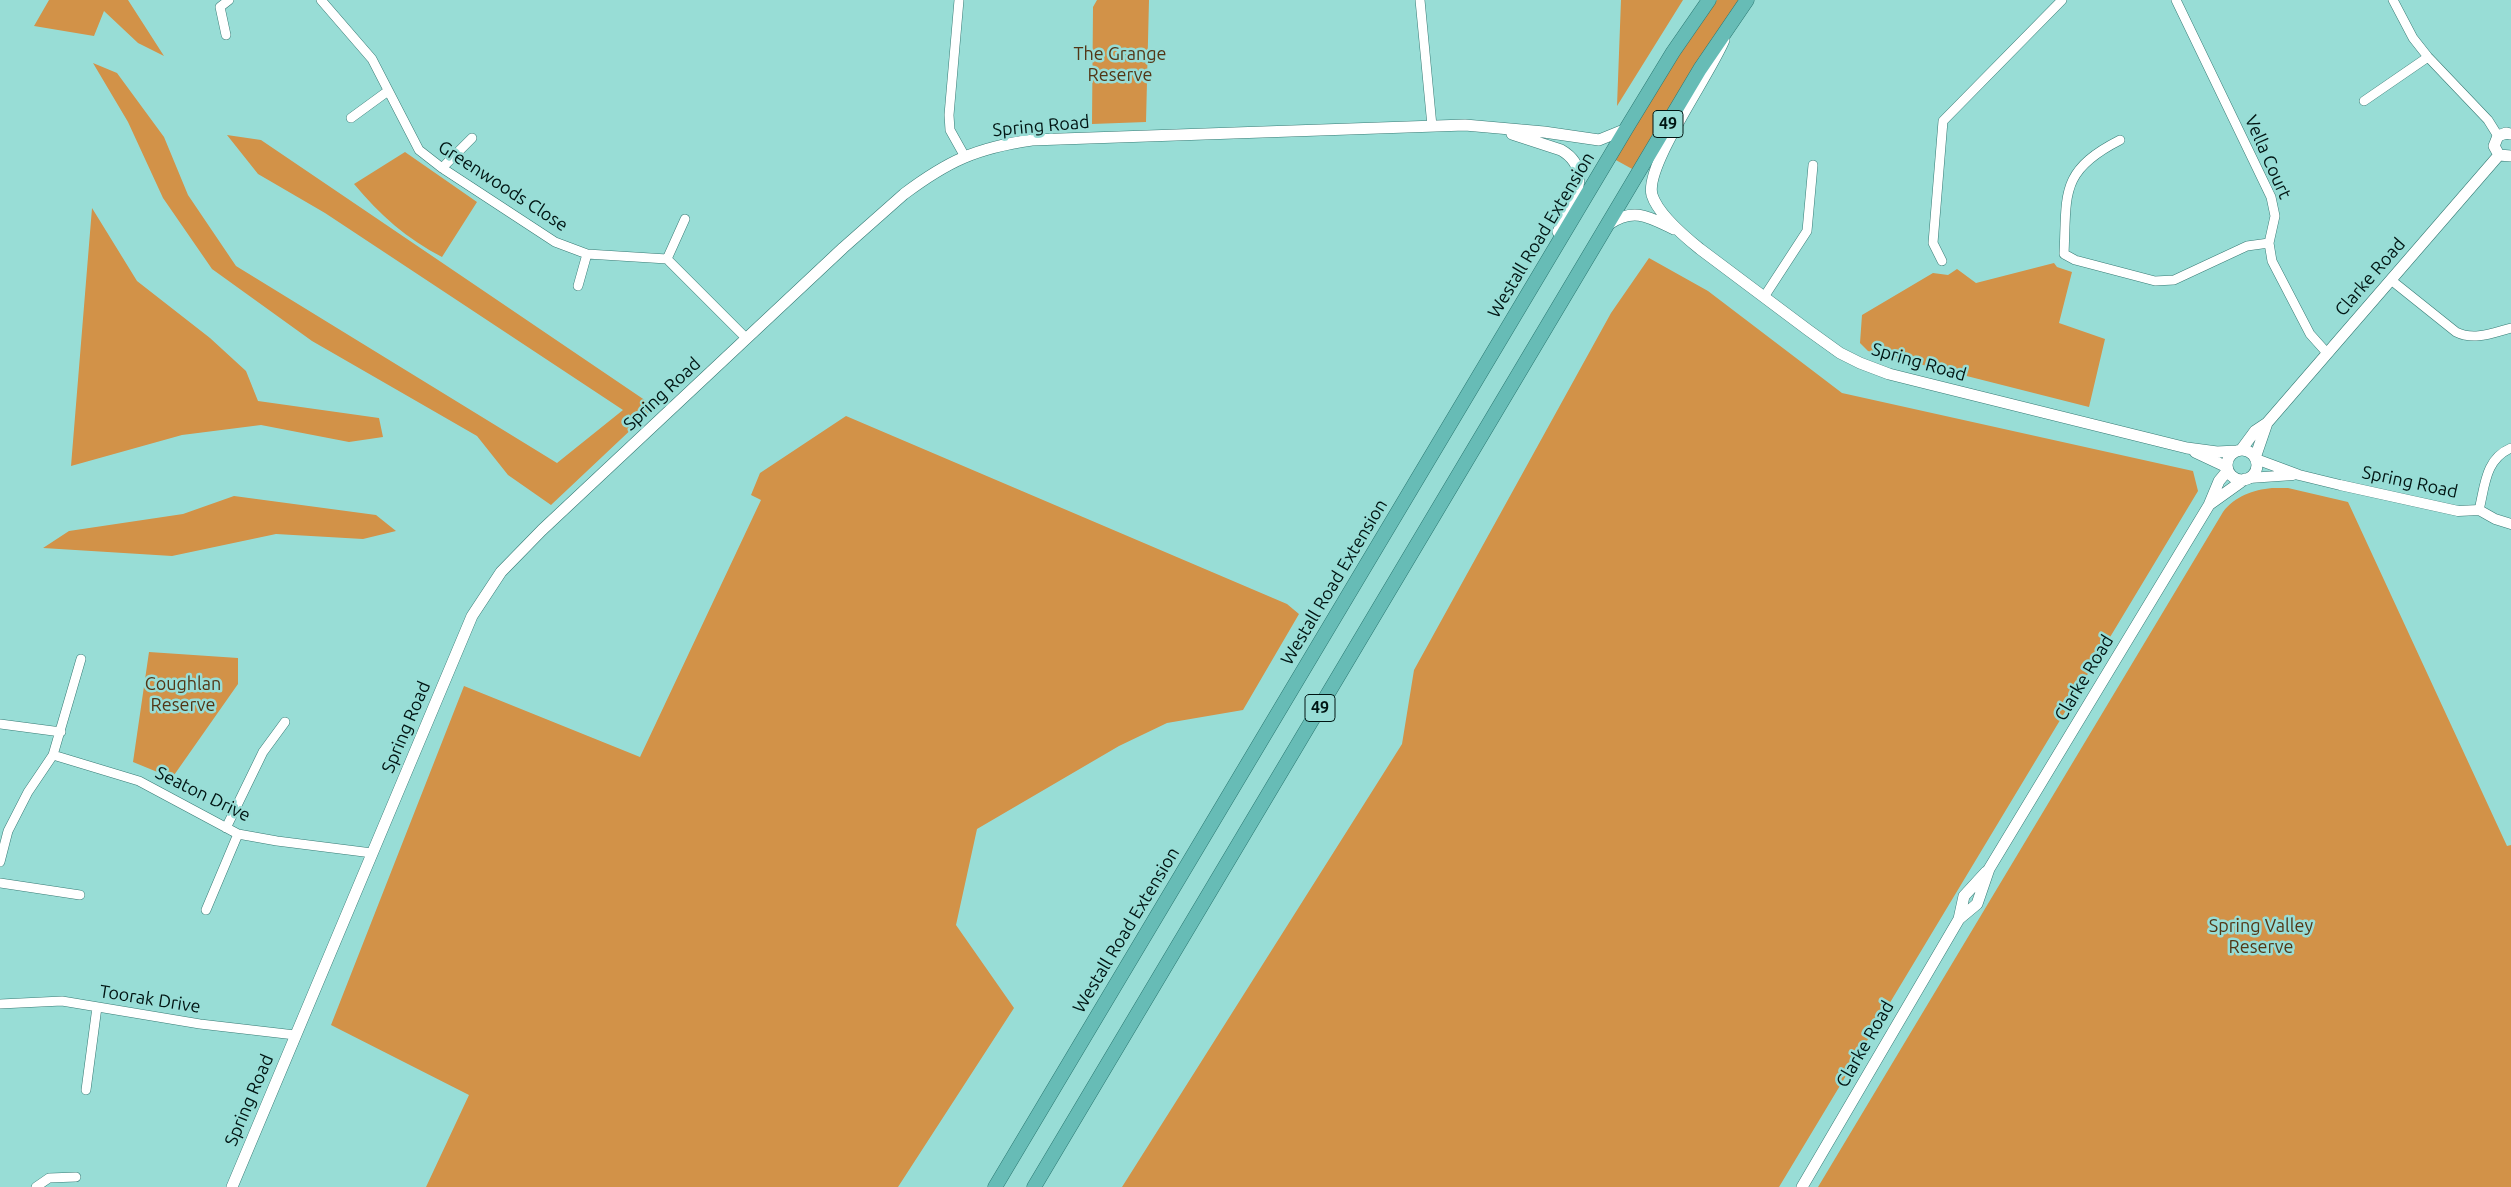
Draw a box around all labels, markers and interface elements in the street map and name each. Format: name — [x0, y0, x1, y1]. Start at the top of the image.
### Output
park label: The Grange Reserve — [1074, 43, 1166, 86]
road number: 49 — [1653, 110, 1683, 138]
street label: Spring Road — [992, 111, 1090, 141]
street label: Vella Court — [2240, 112, 2296, 202]
street label: Greenwoods Close — [434, 136, 572, 236]
street label: Westall Road Extension — [1483, 148, 1599, 322]
street label: Clarke Road — [2330, 234, 2410, 320]
street label: Spring Road — [1869, 338, 1969, 386]
street label: Spring Road — [619, 353, 705, 435]
street label: Spring Road — [2360, 461, 2460, 503]
street label: Westall Road Extension — [1276, 495, 1392, 669]
street label: Clarke Road — [2050, 631, 2118, 725]
park label: Coughlan Reserve — [145, 673, 221, 716]
street label: Spring Road — [377, 678, 435, 776]
road number: 49 — [1305, 694, 1335, 721]
street label: Seaton Drive — [152, 762, 254, 826]
street label: Westall Road Extension — [1068, 843, 1184, 1017]
park label: Spring Valley Reserve — [2209, 915, 2313, 958]
street label: Toorak Drive — [98, 980, 202, 1018]
street label: Clarke Road — [1832, 997, 1898, 1091]
street label: Spring Road — [220, 1051, 278, 1149]

